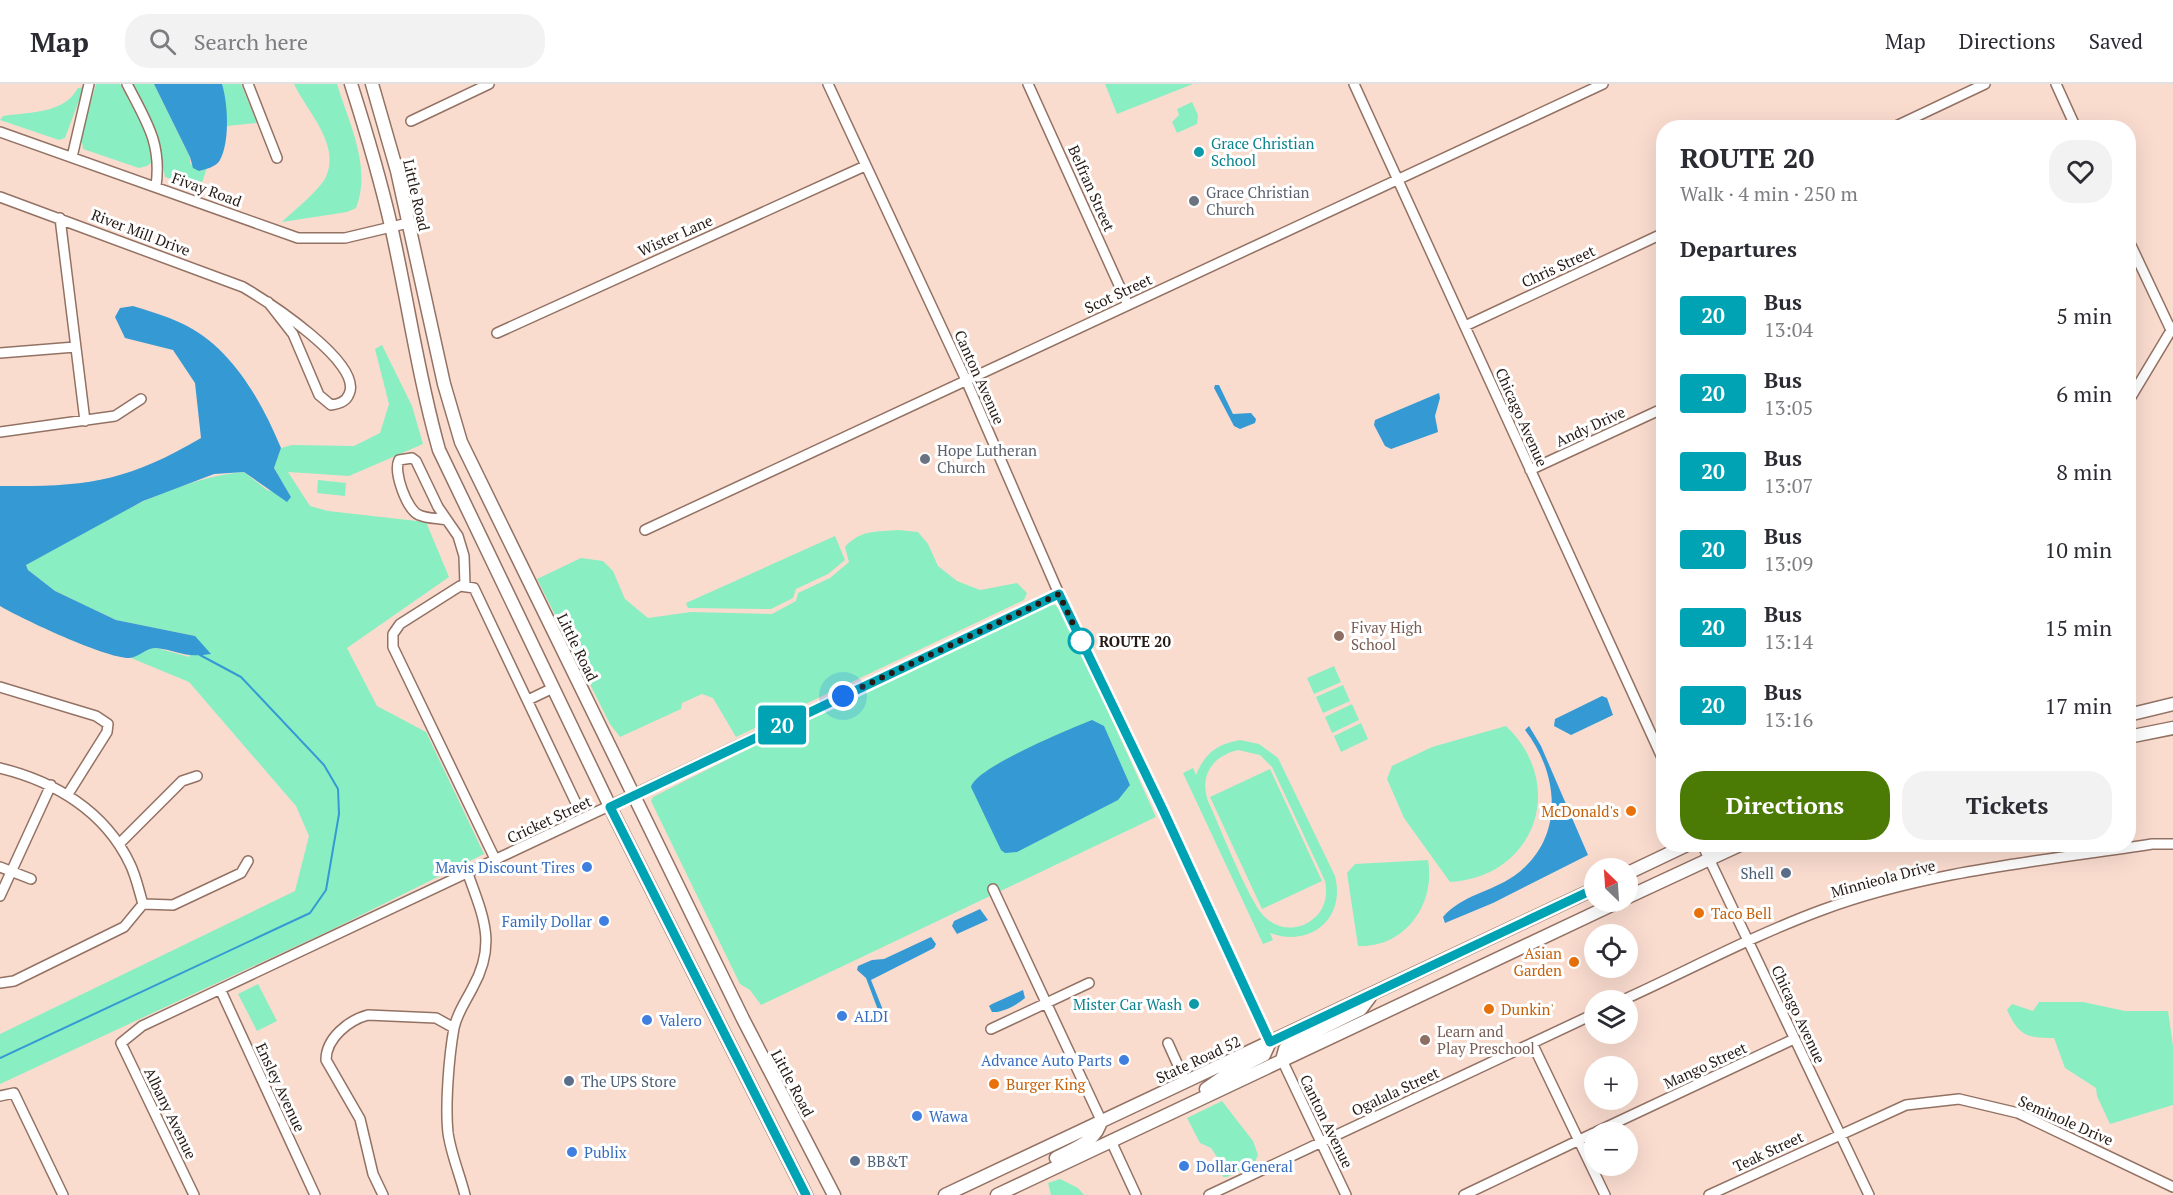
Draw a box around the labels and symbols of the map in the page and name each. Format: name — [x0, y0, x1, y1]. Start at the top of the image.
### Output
place label: Grace Christian School — [1211, 133, 1314, 170]
street label: Belfran Street — [1064, 142, 1120, 235]
marker: Grace Christian School — [1192, 145, 1206, 159]
street label: Little Road — [399, 157, 435, 233]
street label: Fivay Road — [169, 167, 245, 211]
place label: Grace Christian Church — [1206, 182, 1309, 219]
marker: Grace Christian Church — [1187, 194, 1201, 208]
street label: River Mill Drive — [89, 204, 193, 260]
street label: Wister Lane — [634, 210, 716, 260]
street label: Chris Street — [1518, 240, 1598, 292]
street label: Scot Street — [1081, 269, 1155, 317]
street label: Canton Avenue — [950, 327, 1010, 427]
street label: Chicago Avenue — [1491, 364, 1553, 470]
street label: Andy Drive — [1552, 401, 1628, 451]
place label: Hope Lutheran Church — [937, 440, 1037, 477]
marker: Hope Lutheran Church — [918, 452, 932, 466]
street label: Little Road — [553, 610, 603, 684]
place label: Fivay High School — [1351, 617, 1422, 654]
marker: ROUTE 20 — [1068, 628, 1094, 654]
marker: Fivay High School — [1332, 629, 1346, 643]
place label: ROUTE 20 — [1099, 631, 1171, 651]
your location — [828, 681, 858, 711]
line badge: 20 — [755, 706, 809, 744]
street label: Cricket Street — [503, 790, 595, 847]
place label: McDonald's — [1541, 801, 1619, 821]
marker: McDonald's — [1624, 804, 1638, 818]
street label: Minnieola Drive — [1829, 854, 1937, 902]
place label: Mavis Discount Tires — [435, 857, 575, 877]
north arrow — [1584, 858, 1638, 912]
marker: Mavis Discount Tires — [580, 860, 594, 874]
place label: Shell — [1741, 863, 1774, 883]
marker: Shell — [1779, 866, 1793, 880]
place label: Taco Bell — [1711, 903, 1772, 923]
marker: Taco Bell — [1692, 906, 1706, 920]
place label: Family Dollar — [502, 911, 592, 931]
marker: Family Dollar — [597, 914, 611, 928]
place label: Asian Garden — [1514, 943, 1562, 980]
marker: Asian Garden — [1567, 955, 1581, 969]
street label: Chicago Avenue — [1767, 962, 1831, 1066]
place label: Mister Car Wash — [1073, 994, 1182, 1014]
marker: Mister Car Wash — [1187, 997, 1201, 1011]
place label: Dunkin' — [1501, 999, 1554, 1019]
marker: Dunkin' — [1482, 1002, 1496, 1016]
place label: ALDI — [854, 1006, 888, 1026]
marker: ALDI — [835, 1009, 849, 1023]
place label: Valero — [659, 1010, 702, 1030]
marker: Valero — [640, 1013, 654, 1027]
place label: Learn and Play Preschool — [1437, 1021, 1535, 1058]
street label: State Road 52 — [1153, 1031, 1243, 1087]
marker: Learn and Play Preschool — [1418, 1033, 1432, 1047]
street label: Mango Street — [1660, 1037, 1750, 1093]
street label: Ensley Avenue — [252, 1039, 310, 1135]
street label: Little Road — [767, 1046, 819, 1120]
place label: Advance Auto Parts — [981, 1050, 1112, 1070]
marker: Advance Auto Parts — [1117, 1053, 1131, 1067]
street label: Ogalala Street — [1348, 1062, 1442, 1120]
street label: Albany Avenue — [140, 1064, 202, 1162]
place label: The UPS Store — [581, 1071, 676, 1091]
street label: Canton Avenue — [1296, 1071, 1358, 1171]
marker: The UPS Store — [562, 1074, 576, 1088]
place label: Burger King — [1006, 1074, 1087, 1094]
marker: Burger King — [987, 1077, 1001, 1091]
street label: Seminole Drive — [2015, 1090, 2117, 1150]
place label: Wawa — [929, 1106, 969, 1126]
marker: Wawa — [910, 1109, 924, 1123]
street label: Teak Street — [1730, 1126, 1807, 1176]
place label: Publix — [584, 1142, 627, 1162]
marker: Publix — [565, 1145, 579, 1159]
place label: BB&T — [867, 1151, 908, 1171]
marker: BB&T — [848, 1154, 862, 1168]
place label: Dollar General — [1196, 1156, 1293, 1176]
marker: Dollar General — [1177, 1159, 1191, 1173]

